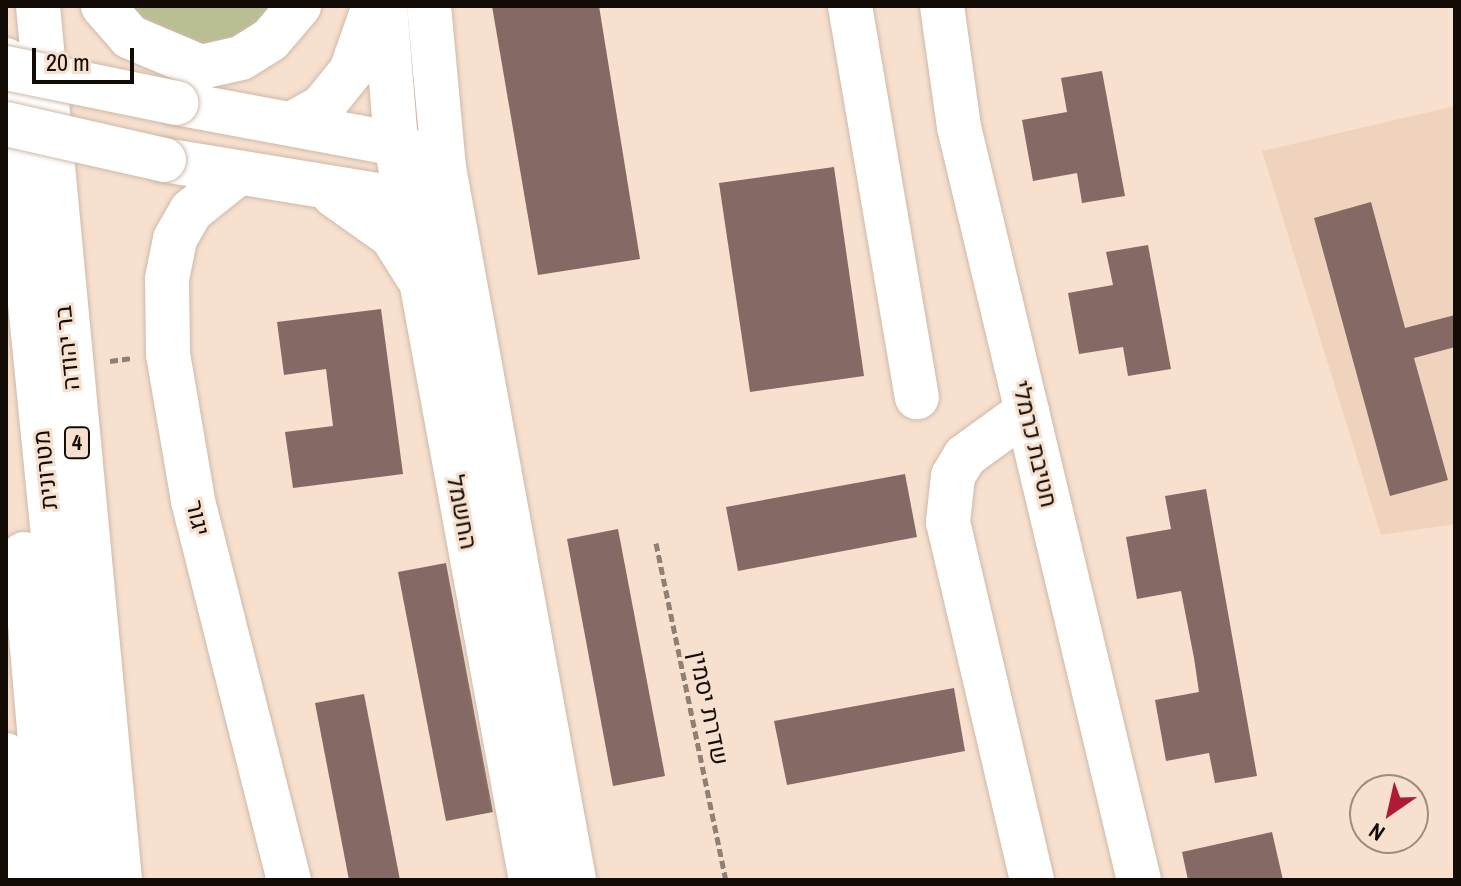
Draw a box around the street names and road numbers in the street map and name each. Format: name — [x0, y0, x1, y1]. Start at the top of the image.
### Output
street label: בר יהודה — [48, 304, 86, 392]
street label: חטיבת כרמלי — [1006, 378, 1064, 510]
road number: 4 — [63, 425, 91, 461]
street label: מטרונית — [27, 429, 63, 511]
street label: החשמל — [441, 472, 483, 552]
street label: יגור — [180, 498, 216, 538]
street label: שדרת יסמין — [683, 648, 735, 768]

